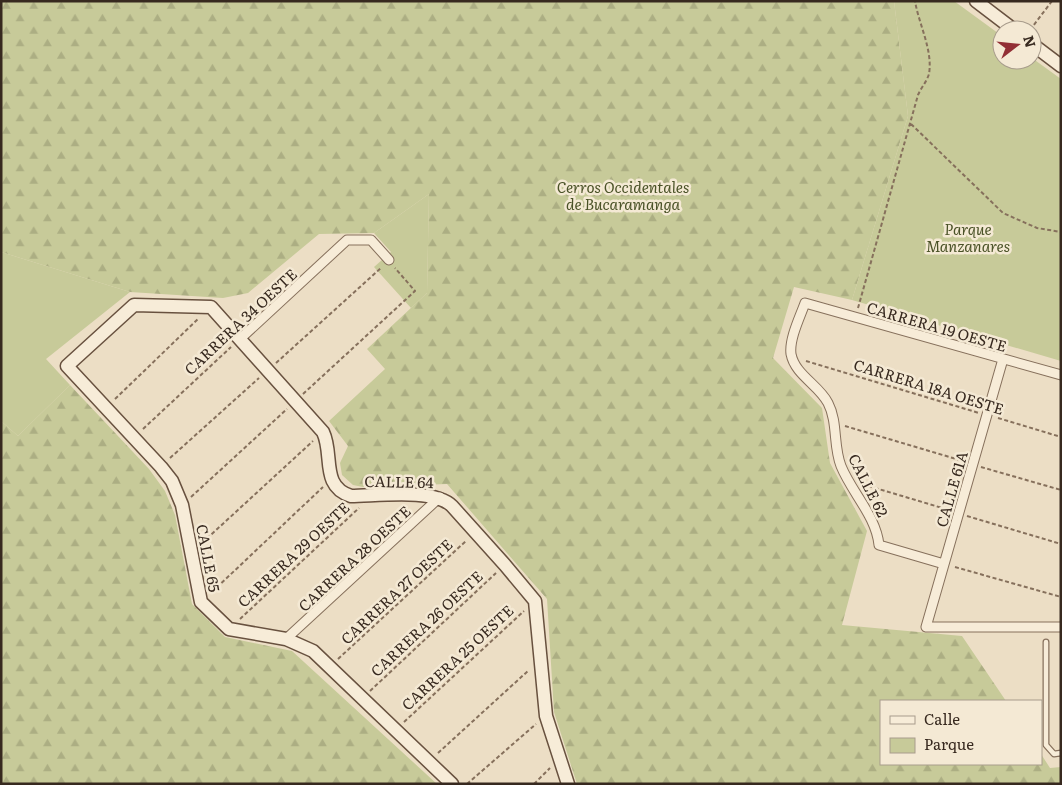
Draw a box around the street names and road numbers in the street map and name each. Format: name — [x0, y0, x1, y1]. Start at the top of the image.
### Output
street label: CARRERA 34 OESTE — [178, 262, 302, 380]
street label: CARRERA 19 OESTE — [864, 295, 1010, 357]
street label: CARRERA 18A OESTE — [851, 352, 1007, 420]
street label: CALLE 61A — [929, 448, 973, 530]
street label: CALLE 62 — [843, 449, 895, 521]
street label: CALLE 64 — [364, 469, 434, 493]
street label: CARRERA 29 OESTE — [232, 496, 354, 612]
street label: CARRERA 28 OESTE — [293, 500, 415, 616]
street label: CALLE 65 — [191, 522, 227, 594]
street label: CARRERA 27 OESTE — [335, 533, 457, 649]
street label: CARRERA 26 OESTE — [365, 565, 487, 681]
street label: CARRERA 25 OESTE — [396, 599, 518, 715]

